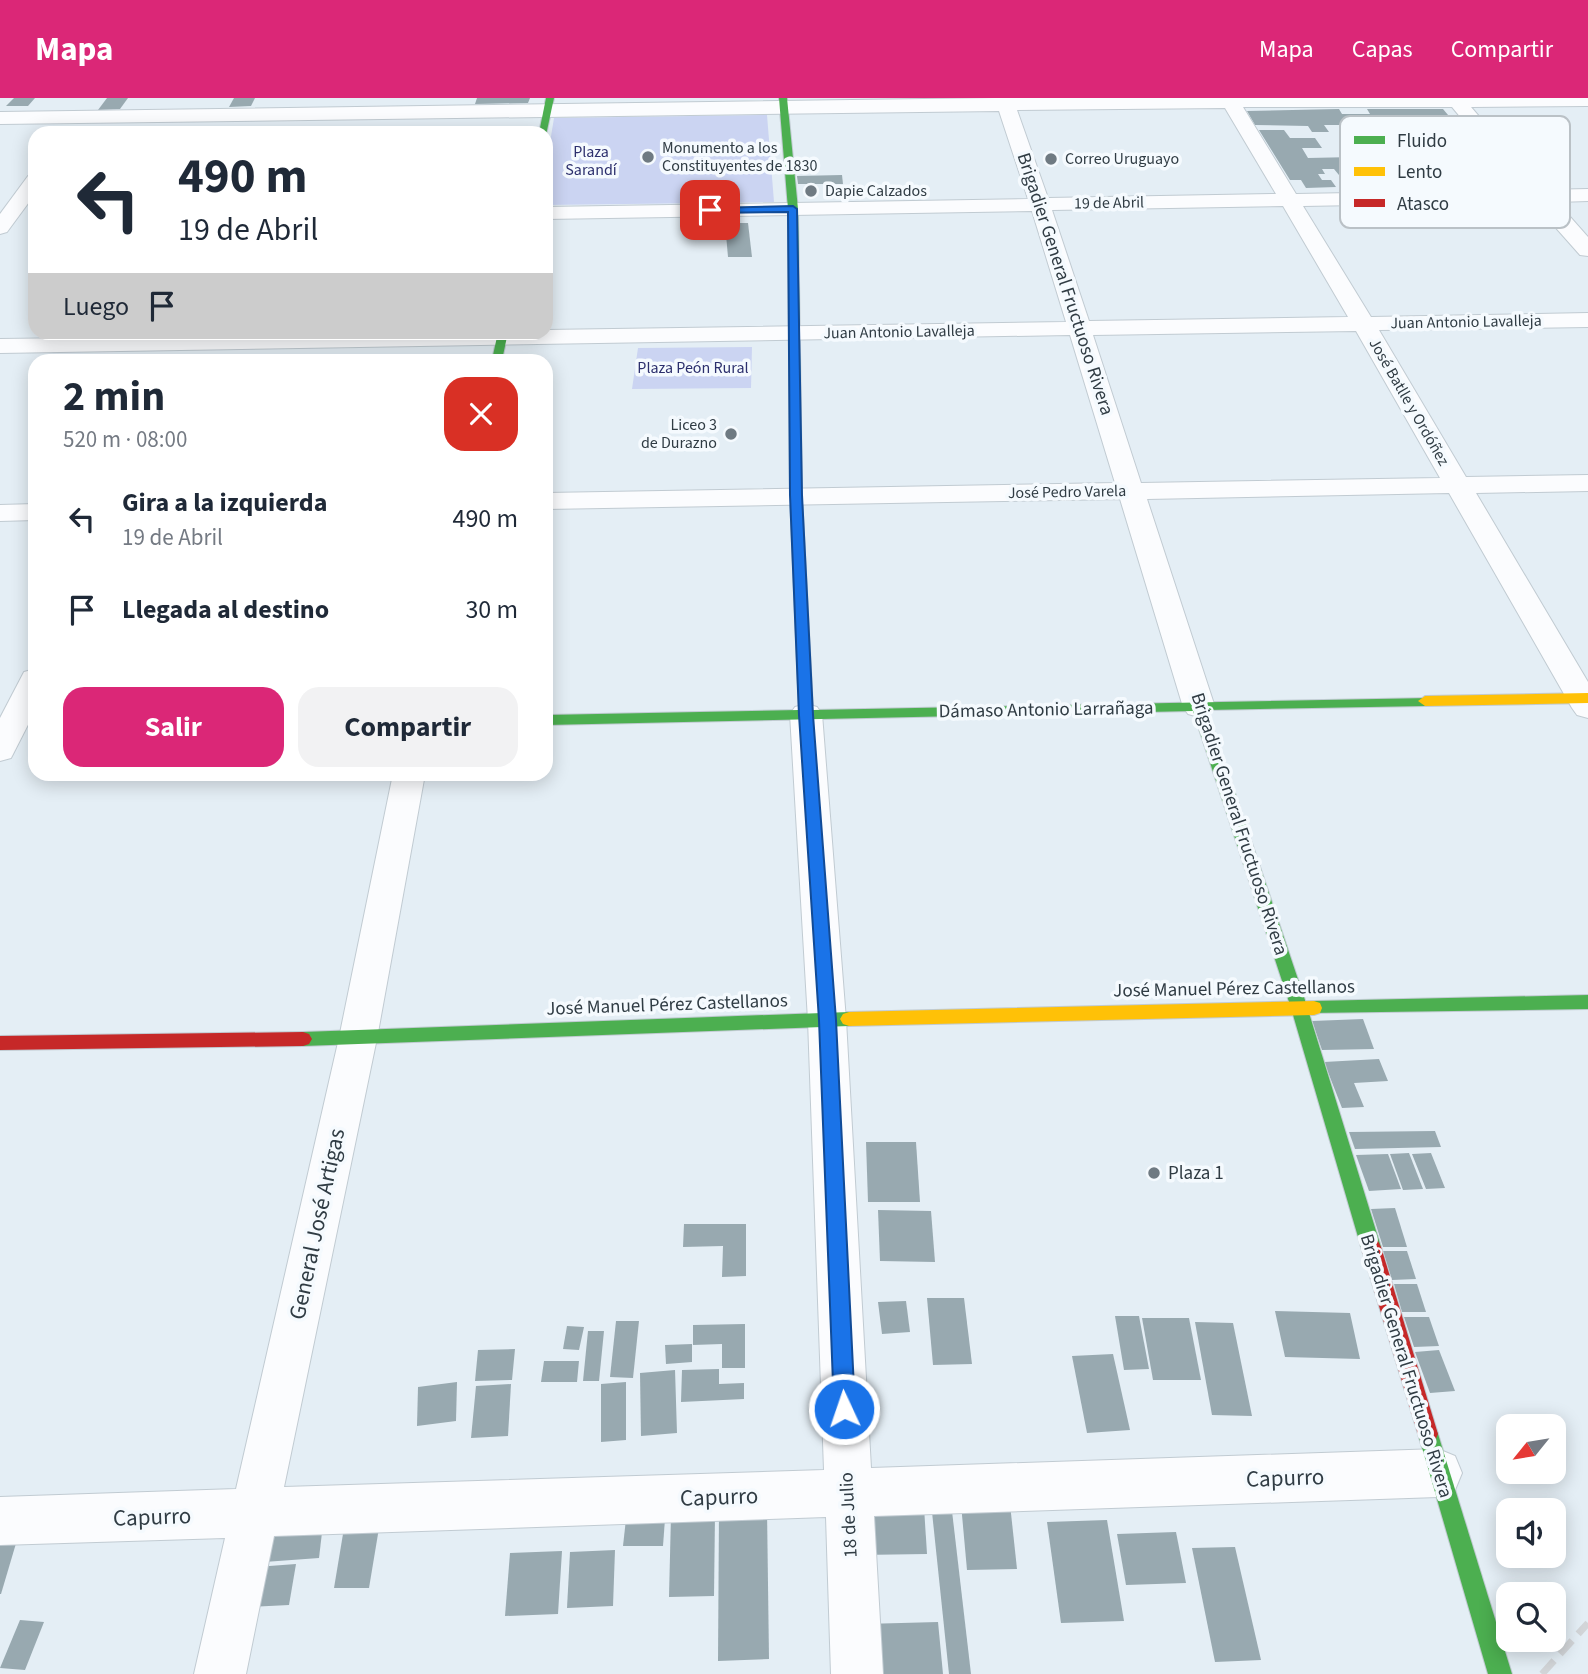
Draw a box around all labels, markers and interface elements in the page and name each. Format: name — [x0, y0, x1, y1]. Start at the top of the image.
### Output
text: Mapa — [35, 26, 113, 73]
text: Mapa — [1259, 32, 1314, 67]
text: Capas — [1352, 32, 1413, 67]
text: Compartir — [1451, 32, 1553, 67]
legend — [1340, 116, 1570, 228]
text: Fluido — [1397, 128, 1447, 155]
place label: Monumento a los Constituyentes de 1830 — [662, 137, 817, 177]
park label: Plaza Sarandí — [565, 141, 618, 181]
text: 490 m — [178, 142, 307, 212]
place label: Correo Uruguayo — [1065, 148, 1179, 170]
marker: Monumento a los Constituyentes de 1830 — [640, 149, 656, 165]
street label: Brigadier General Fructuoso Rivera — [1010, 149, 1120, 419]
marker: Correo Uruguayo — [1043, 151, 1059, 167]
icon: left — [63, 154, 154, 245]
text: Lento — [1397, 159, 1442, 186]
pin — [680, 180, 740, 240]
place label: Dapie Calzados — [825, 180, 927, 202]
marker: Dapie Calzados — [803, 183, 819, 199]
icon: arrive — [691, 191, 729, 229]
street label: 19 de Abril — [1074, 191, 1144, 215]
text: Atasco — [1397, 191, 1449, 218]
text: 19 de Abril — [178, 207, 318, 253]
icon: arrive — [143, 287, 181, 325]
text: Luego — [63, 288, 129, 325]
street label: Juan Antonio Lavalleja — [1390, 310, 1542, 334]
street label: Juan Antonio Lavalleja — [823, 320, 975, 344]
street label: José Batlle y Ordóñez — [1364, 334, 1455, 470]
park label: Plaza Peón Rural — [637, 357, 749, 379]
text: 2 min — [63, 367, 165, 427]
button: close — [444, 377, 518, 451]
place label: Liceo 3 de Durazno — [641, 414, 717, 454]
text: 520 m · 08:00 — [63, 423, 187, 456]
marker: Liceo 3 de Durazno — [723, 426, 739, 442]
street label: José Pedro Varela — [1008, 480, 1126, 504]
text: Gira a la izquierda — [122, 484, 327, 521]
icon: left — [63, 500, 101, 538]
text: 490 m — [452, 500, 518, 537]
text: 19 de Abril — [122, 521, 223, 554]
icon: arrive — [63, 591, 101, 629]
text: Llegada al destino — [122, 591, 329, 628]
text: 30 m — [465, 591, 518, 628]
button: Salir — [63, 687, 284, 767]
button: Compartir — [298, 687, 518, 767]
street label: Brigadier General Fructuoso Rivera — [1184, 689, 1294, 959]
street label: Dámaso Antonio Larrañaga — [938, 695, 1154, 725]
street label: José Manuel Pérez Castellanos — [1113, 973, 1355, 1005]
street label: José Manuel Pérez Castellanos — [546, 987, 788, 1023]
street label: General José Artigas — [281, 1125, 353, 1323]
place label: Plaza 1 — [1168, 1160, 1224, 1187]
marker: Plaza 1 — [1146, 1165, 1162, 1181]
street label: Brigadier General Fructuoso Rivera — [1353, 1231, 1459, 1501]
position arrow — [807, 1372, 881, 1446]
north arrow — [1496, 1414, 1566, 1484]
map controls — [1496, 1414, 1566, 1652]
street label: Capurro — [1245, 1460, 1325, 1496]
street label: 18 de Julio — [833, 1471, 865, 1559]
street label: Capurro — [679, 1479, 759, 1515]
button: sound — [1496, 1498, 1566, 1568]
street label: Capurro — [112, 1499, 192, 1535]
button: search — [1496, 1582, 1566, 1652]

